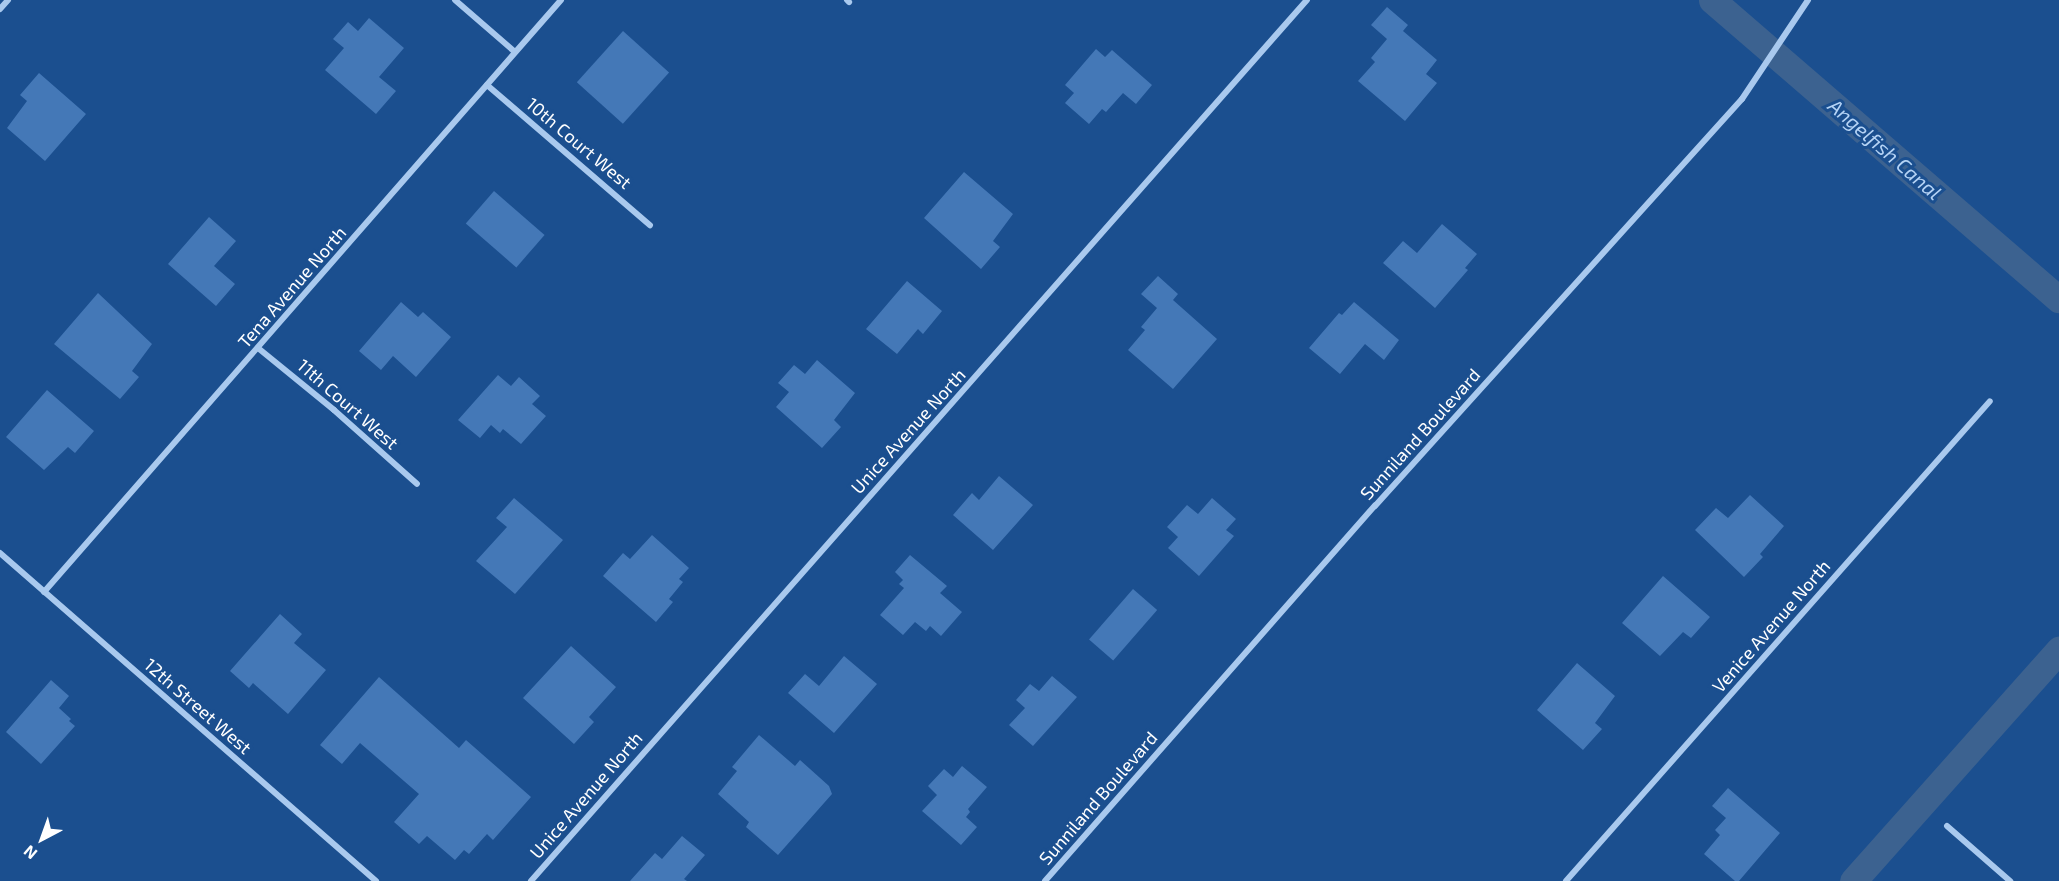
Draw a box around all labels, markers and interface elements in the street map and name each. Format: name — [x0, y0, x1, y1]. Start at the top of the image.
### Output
street label: 10th Court West — [522, 93, 636, 193]
water label: Angelfish Canal — [1824, 93, 1946, 205]
street label: Tena Avenue North — [233, 222, 351, 352]
street label: 11th Court West — [293, 354, 403, 454]
street label: Unice Avenue North — [846, 364, 970, 498]
street label: Sunniland Boulevard — [1355, 364, 1485, 504]
street label: Venice Avenue North — [1707, 555, 1835, 697]
street label: 12th Street West — [140, 654, 256, 758]
street label: Unice Avenue North — [525, 727, 647, 863]
street label: Sunniland Boulevard — [1034, 727, 1162, 869]
north arrow — [12, 809, 72, 869]
text: N — [19, 842, 40, 864]

